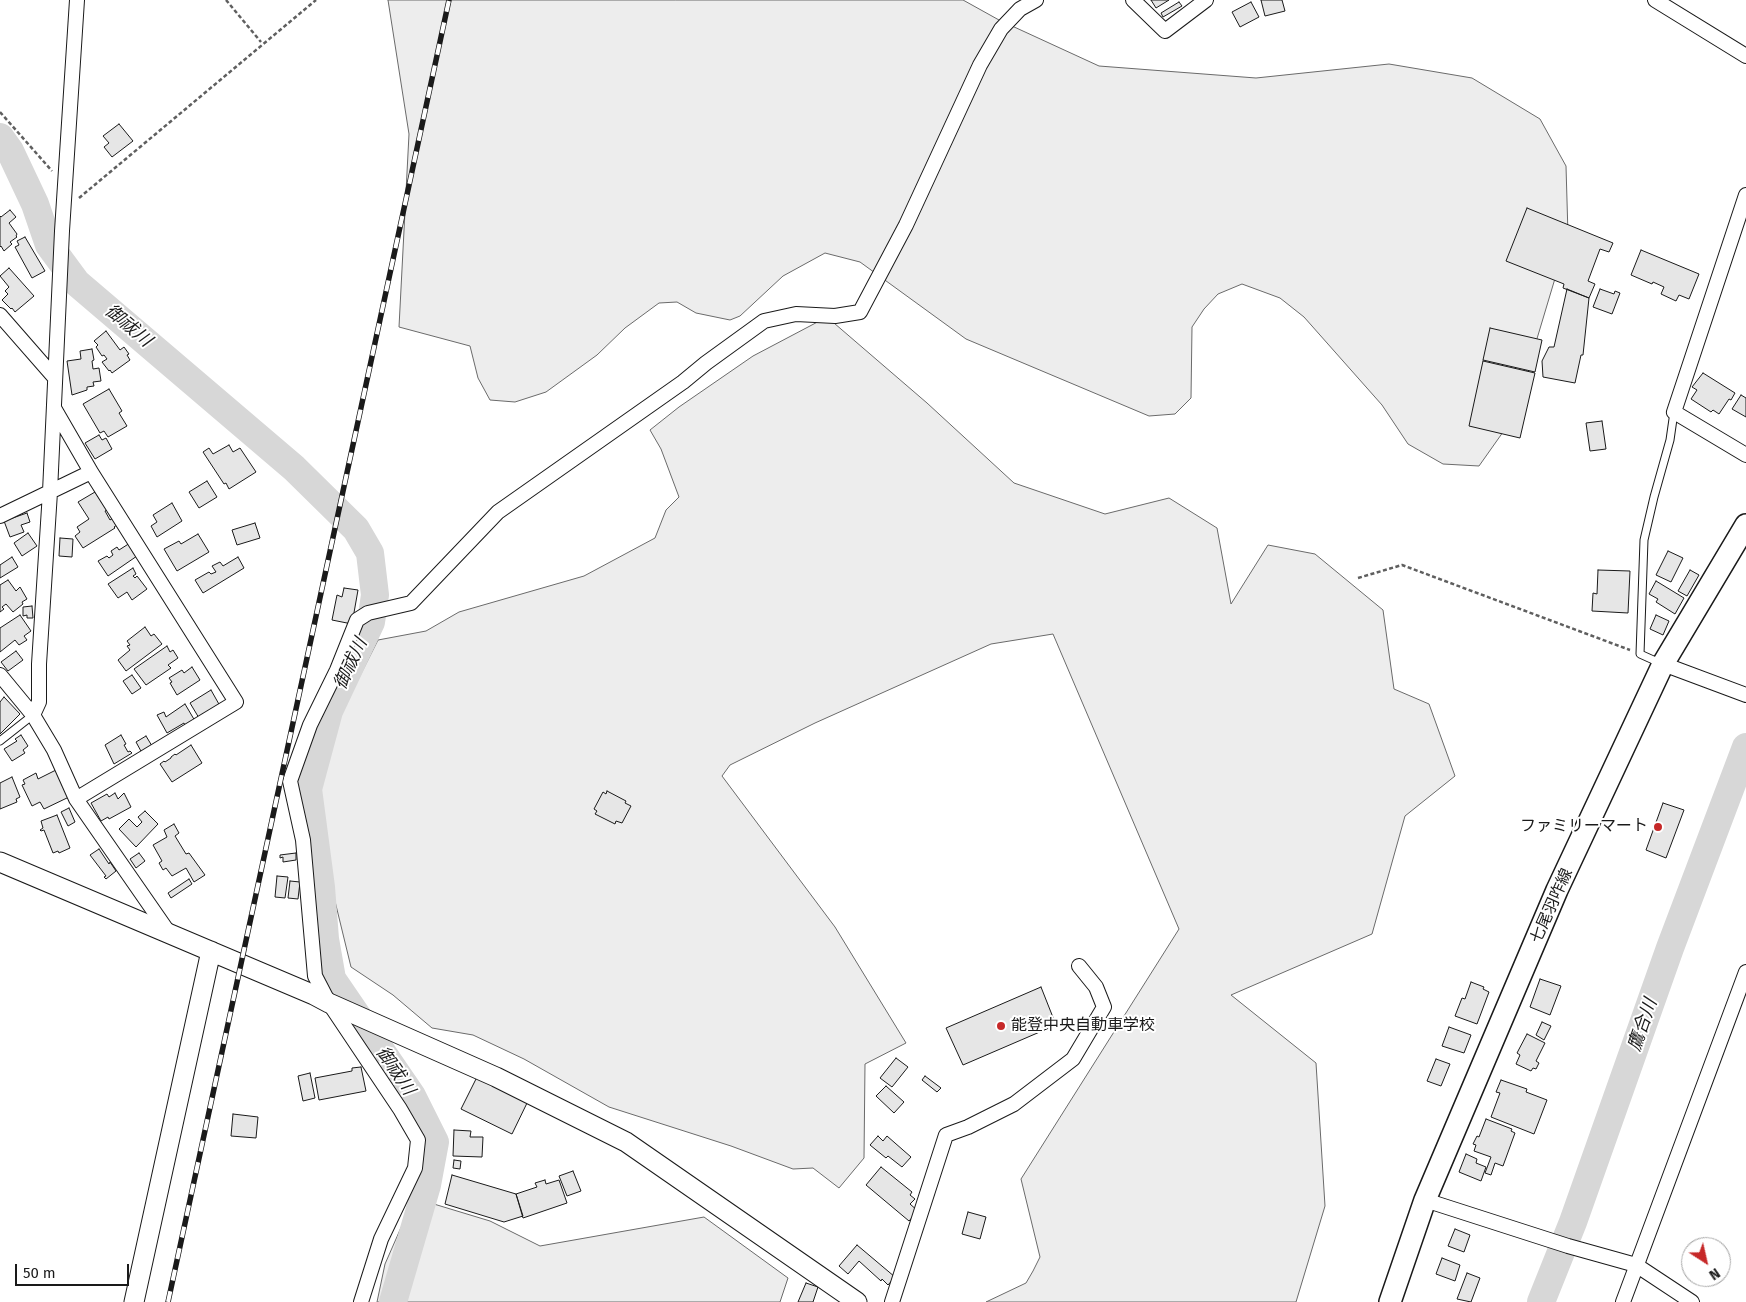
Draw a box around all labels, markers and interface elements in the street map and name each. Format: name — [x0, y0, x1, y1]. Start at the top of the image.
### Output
water label: 御祓川 — [100, 300, 156, 352]
water label: 御祓川 — [330, 635, 372, 693]
place label: ファミリーマート — [1520, 817, 1648, 837]
marker: ファミリーマート — [1652, 821, 1664, 833]
street label: 七尾羽咋線 — [1527, 866, 1577, 946]
water label: 鷹合川 — [1624, 996, 1662, 1054]
place label: 能登中央自動車学校 — [1011, 1016, 1155, 1036]
marker: 能登中央自動車学校 — [995, 1020, 1007, 1032]
water label: 御祓川 — [371, 1043, 419, 1099]
north arrow — [1681, 1237, 1731, 1287]
scale bar — [18, 1254, 131, 1286]
text: 50 m — [23, 1264, 56, 1282]
text: N — [1706, 1264, 1723, 1284]

